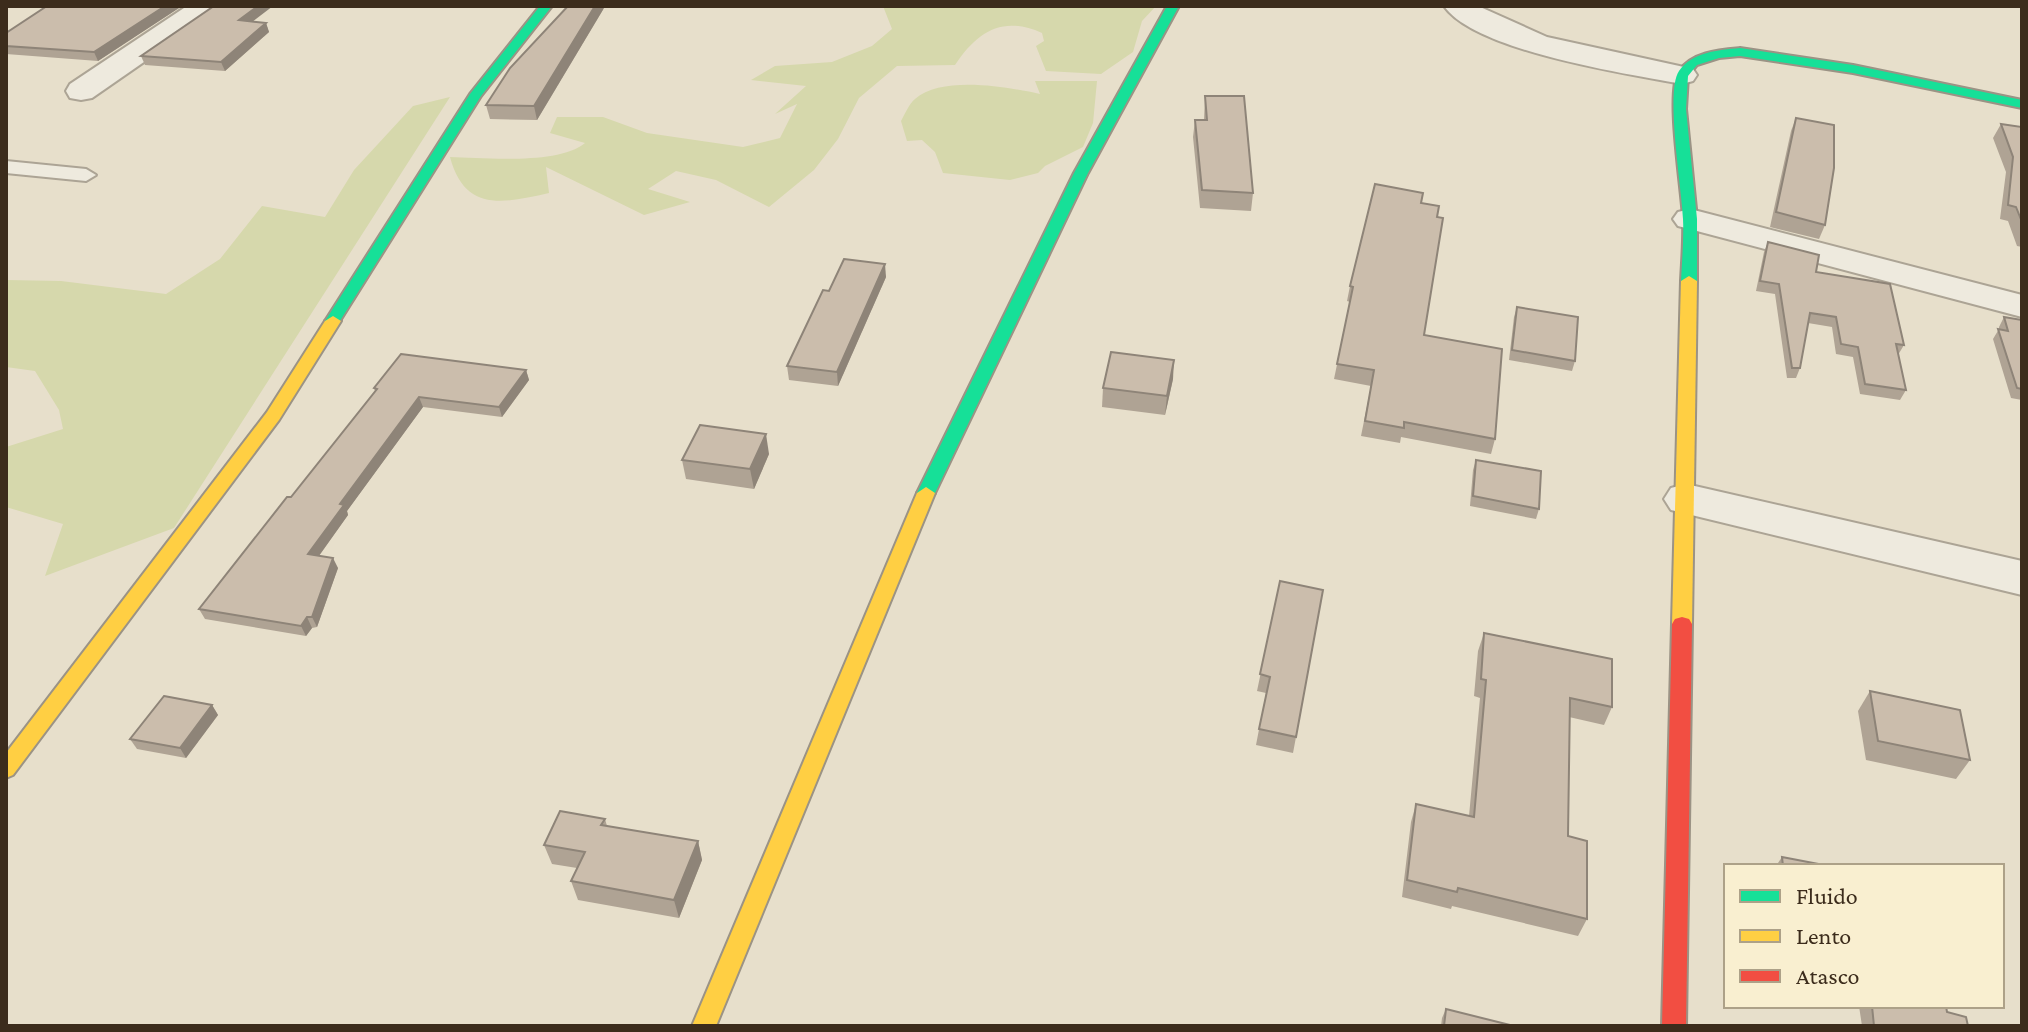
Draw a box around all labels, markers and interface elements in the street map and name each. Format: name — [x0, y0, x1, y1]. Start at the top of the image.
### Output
legend — [1724, 864, 2004, 1008]
text: Fluido — [1796, 882, 1858, 909]
text: Lento — [1796, 922, 1851, 949]
text: Atasco — [1796, 962, 1860, 989]

